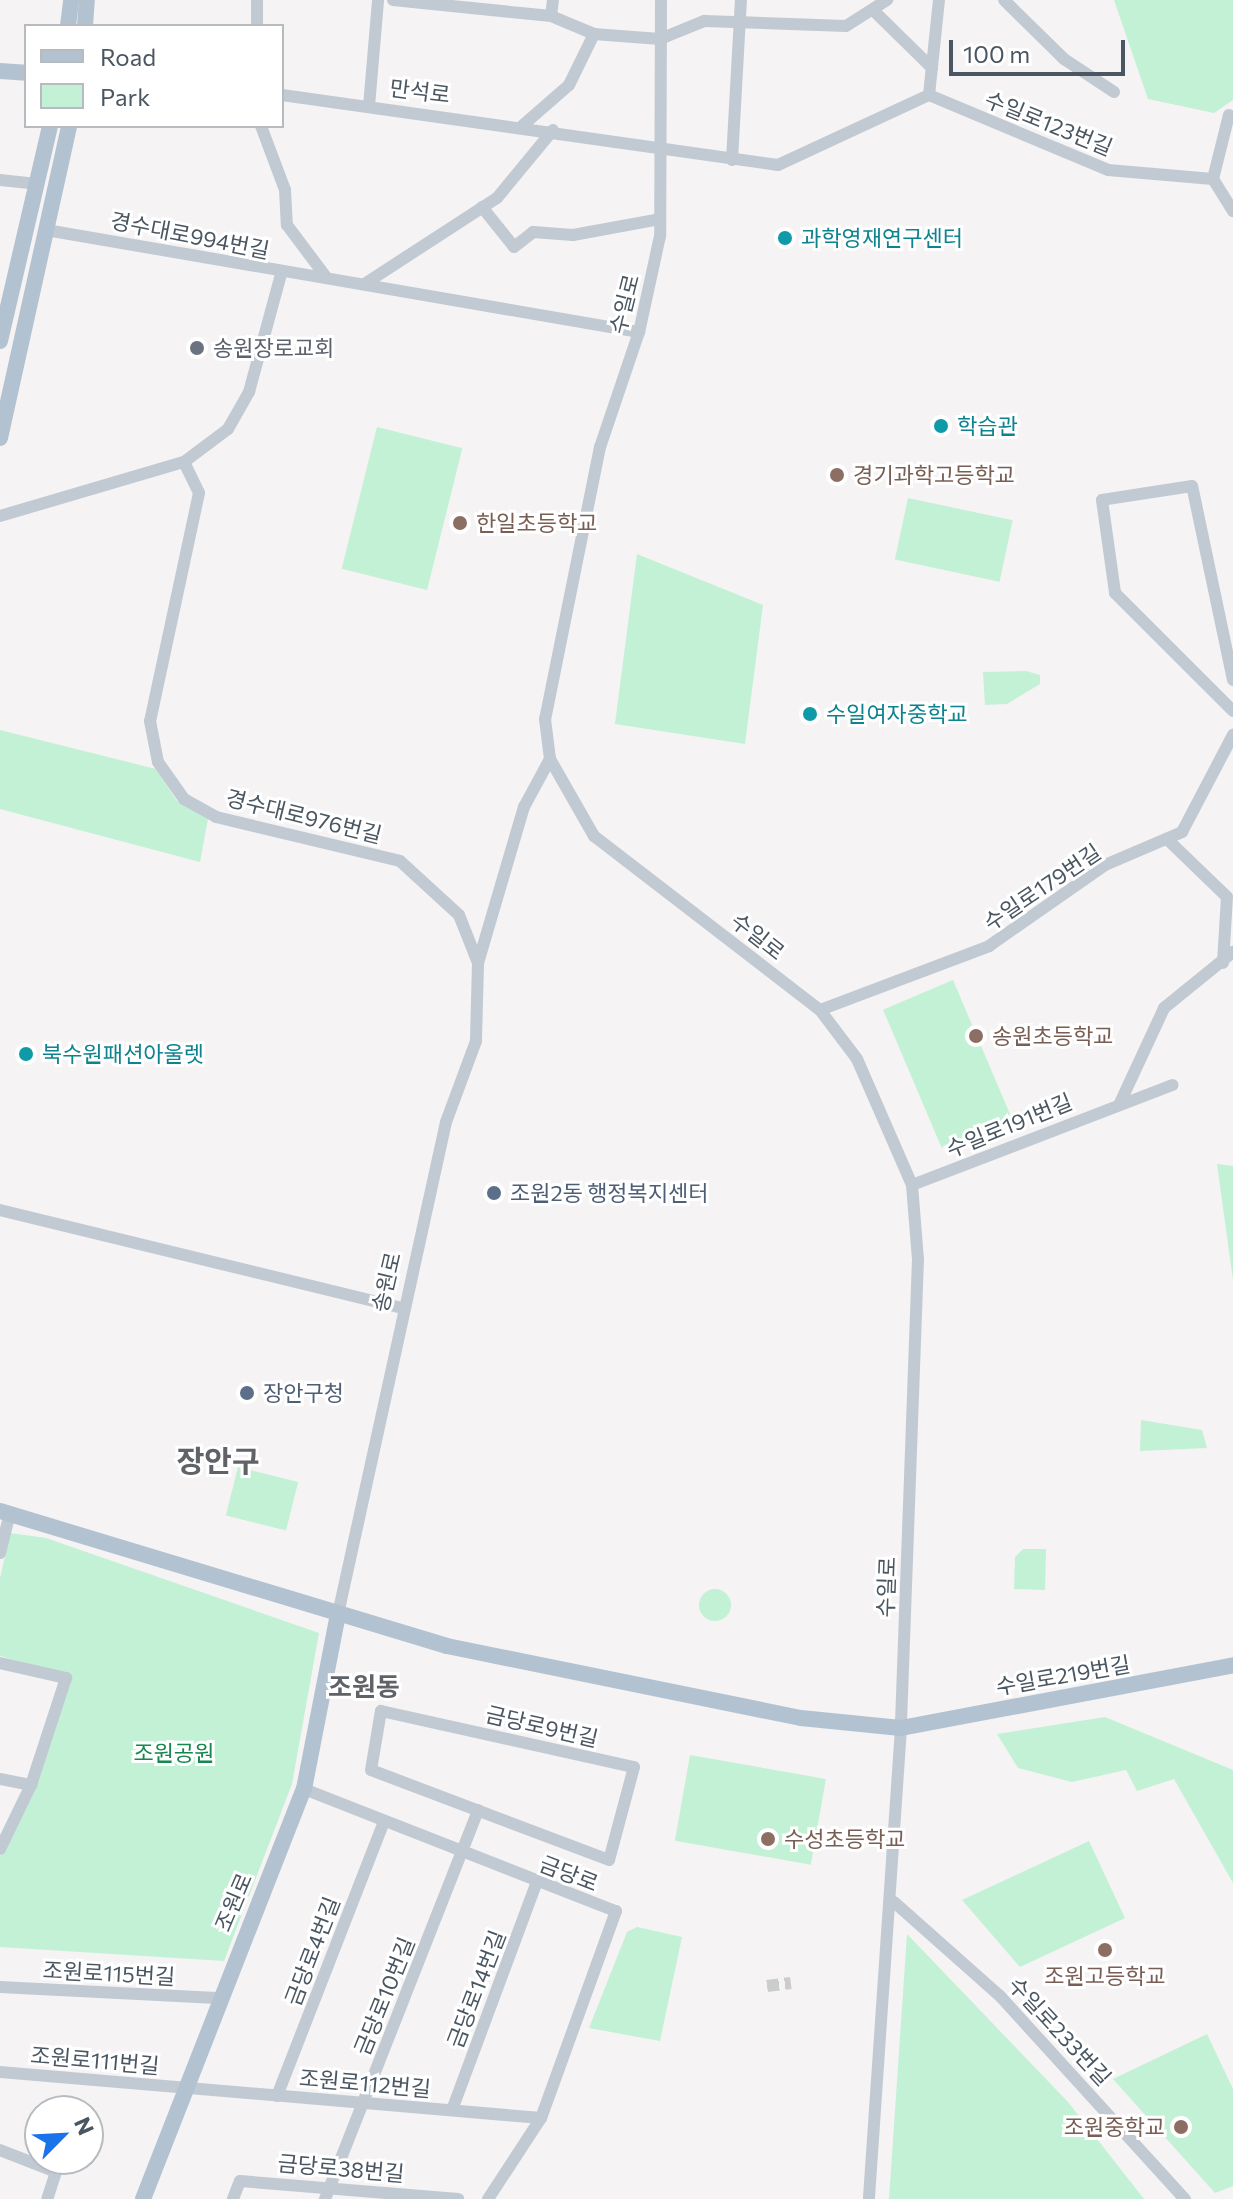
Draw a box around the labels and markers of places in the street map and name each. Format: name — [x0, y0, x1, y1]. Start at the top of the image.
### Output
place label: 과학영재연구센터 — [801, 225, 963, 251]
marker: 과학영재연구센터 — [776, 229, 794, 247]
place label: 송원장로교회 — [213, 335, 334, 361]
marker: 송원장로교회 — [188, 339, 206, 357]
place label: 학습관 — [957, 413, 1018, 439]
marker: 학습관 — [932, 417, 950, 435]
place label: 경기과학고등학교 — [853, 462, 1015, 488]
marker: 경기과학고등학교 — [828, 466, 846, 484]
place label: 한일초등학교 — [476, 510, 597, 536]
marker: 한일초등학교 — [451, 514, 469, 532]
place label: 수일여자중학교 — [826, 701, 968, 727]
marker: 수일여자중학교 — [801, 705, 819, 723]
place label: 송원초등학교 — [992, 1023, 1113, 1049]
marker: 송원초등학교 — [967, 1027, 985, 1045]
place label: 북수원패션아울렛 — [42, 1041, 204, 1067]
marker: 북수원패션아울렛 — [17, 1045, 35, 1063]
place label: 조원2동 행정복지센터 — [510, 1180, 709, 1206]
marker: 조원2동 행정복지센터 — [485, 1184, 503, 1202]
place label: 장안구청 — [263, 1380, 344, 1406]
marker: 장안구청 — [238, 1384, 256, 1402]
place label: 수성초등학교 — [784, 1826, 905, 1852]
marker: 수성초등학교 — [759, 1830, 777, 1848]
marker: 조원고등학교 — [1096, 1941, 1114, 1959]
place label: 조원고등학교 — [1044, 1963, 1166, 1989]
place label: 조원중학교 — [1064, 2114, 1165, 2140]
marker: 조원중학교 — [1172, 2118, 1190, 2136]

